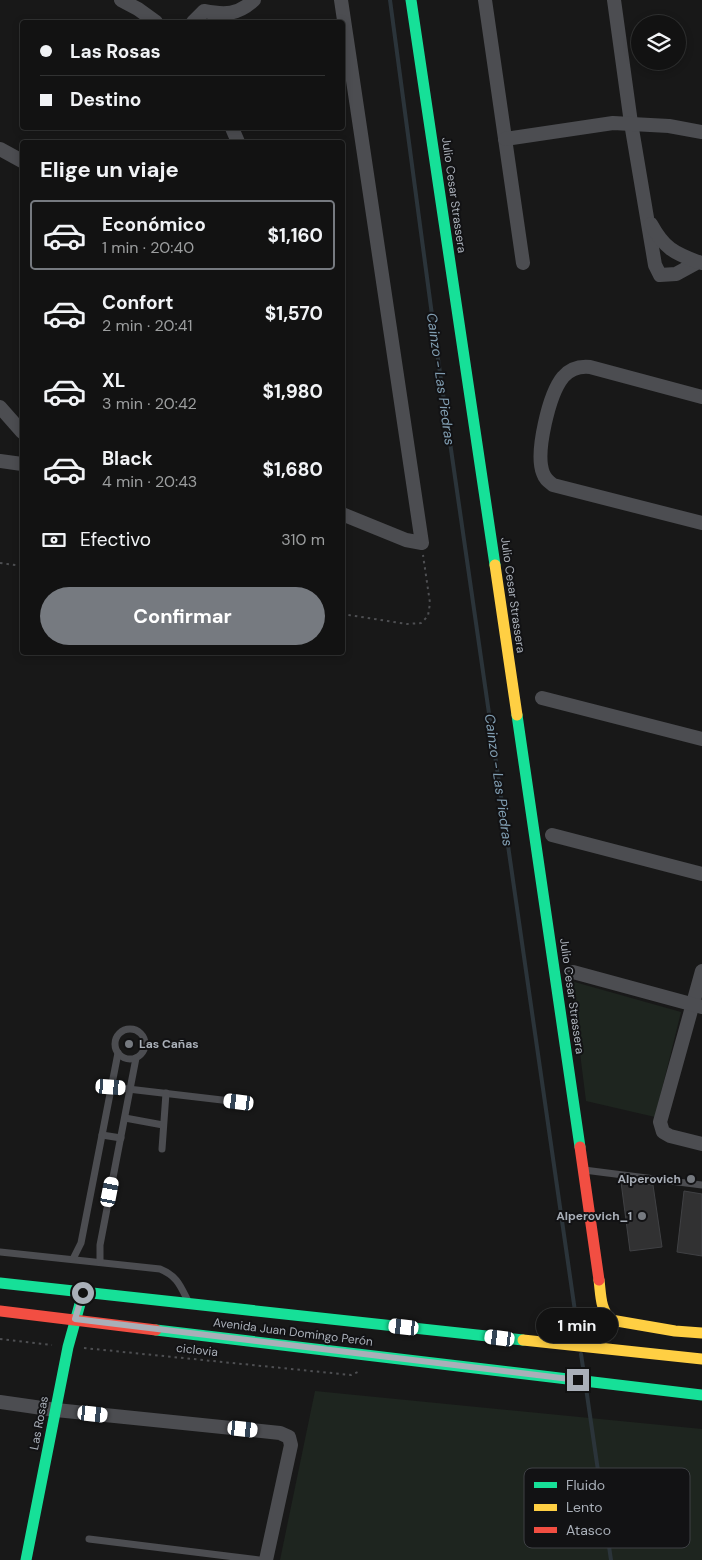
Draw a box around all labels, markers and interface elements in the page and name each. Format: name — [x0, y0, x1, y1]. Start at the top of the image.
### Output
map controls — [631, 15, 686, 70]
button: layers — [631, 15, 686, 70]
text: Las Rosas — [70, 39, 161, 64]
text: Destino — [70, 87, 141, 112]
street label: Julio Cesar Strassera — [438, 136, 470, 254]
text: Elige un viaje — [40, 155, 179, 184]
text: Económico — [102, 212, 206, 237]
icon: car — [42, 213, 87, 258]
text: $1,160 — [268, 223, 323, 248]
text: 1 min · 20:40 — [102, 237, 194, 258]
text: Confort — [102, 290, 174, 315]
icon: car — [42, 291, 87, 336]
text: $1,570 — [265, 301, 323, 326]
water label: Cainzo - Las Piedras — [423, 312, 459, 446]
text: 2 min · 20:41 — [102, 315, 192, 336]
text: XL — [102, 368, 125, 393]
icon: car — [42, 369, 87, 414]
text: $1,980 — [263, 379, 323, 404]
text: 3 min · 20:42 — [102, 393, 197, 414]
text: Black — [102, 446, 153, 471]
icon: car — [42, 447, 87, 492]
text: $1,680 — [262, 457, 323, 482]
text: 4 min · 20:43 — [102, 471, 197, 492]
icon: cash — [40, 526, 68, 554]
text: Efectivo — [80, 527, 151, 552]
text: 310 m — [281, 529, 325, 550]
street label: Julio Cesar Strassera — [497, 536, 529, 654]
button: Confirmar — [40, 587, 325, 645]
water label: Cainzo - Las Piedras — [481, 713, 517, 847]
street label: Julio Cesar Strassera — [556, 937, 588, 1055]
place label: Las Cañas — [139, 1036, 199, 1052]
marker: Las Cañas — [123, 1038, 135, 1050]
car — [95, 1078, 126, 1096]
car — [223, 1093, 254, 1111]
place label: Alperovich — [618, 1171, 681, 1187]
marker: Alperovich — [685, 1173, 697, 1185]
car — [99, 1176, 120, 1208]
place label: Alperovich_1 — [556, 1208, 632, 1224]
marker: Alperovich_1 — [636, 1210, 648, 1222]
route start — [72, 1282, 94, 1304]
callout: 1 min — [537, 1308, 619, 1342]
street label: Avenida Juan Domingo Perón — [212, 1314, 374, 1350]
text: 1 min — [558, 1315, 596, 1336]
car — [388, 1318, 419, 1336]
car — [484, 1329, 515, 1347]
street label: ciclovia — [175, 1340, 219, 1360]
route end — [567, 1369, 589, 1391]
street label: Las Rosas — [26, 1395, 52, 1451]
car — [77, 1405, 108, 1423]
car — [227, 1420, 258, 1438]
legend — [524, 1468, 690, 1548]
text: Fluido — [566, 1476, 605, 1494]
text: Lento — [566, 1498, 603, 1516]
text: Atasco — [566, 1521, 611, 1539]

